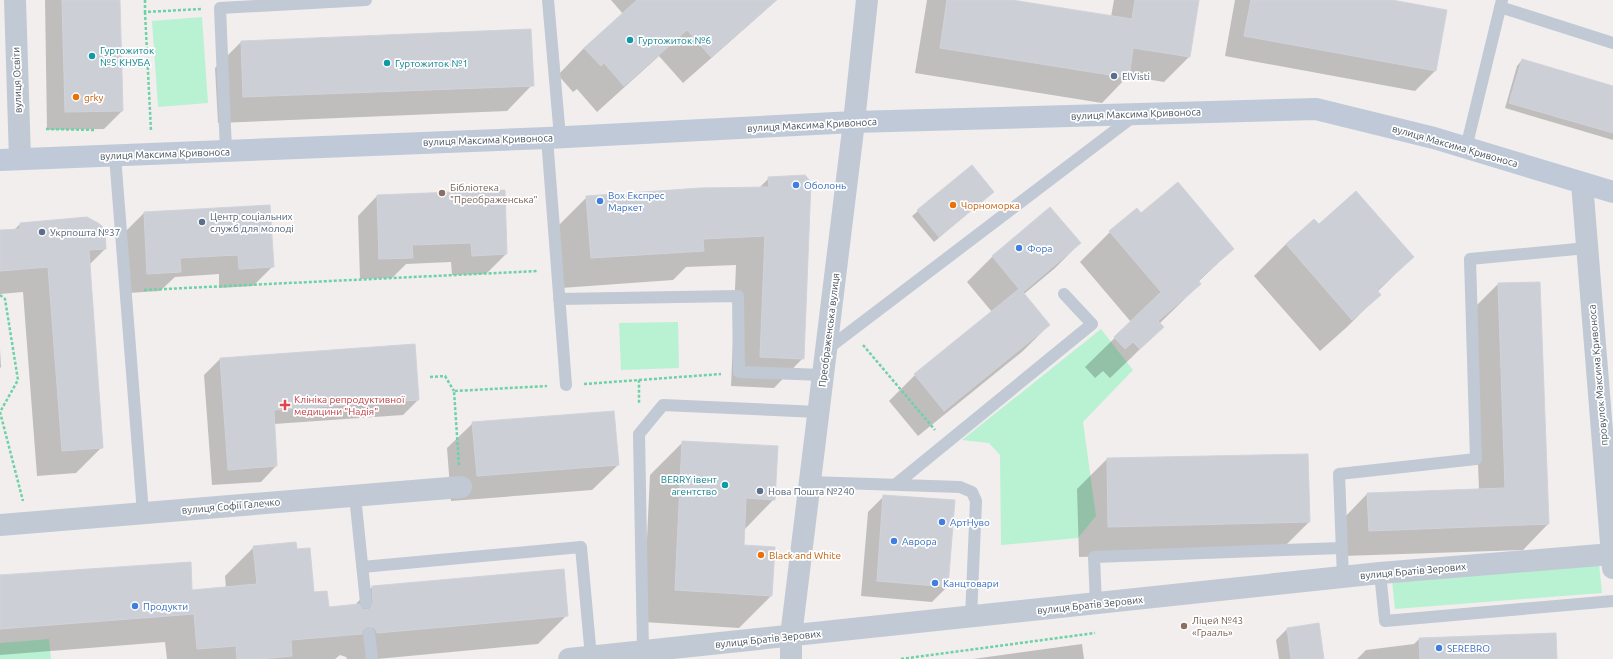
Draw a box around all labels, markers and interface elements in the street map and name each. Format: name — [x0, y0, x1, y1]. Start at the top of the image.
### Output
marker: Гуртожиток №6 — [625, 35, 635, 45]
place label: Гуртожиток №6 — [638, 35, 711, 46]
place label: Гуртожиток №5 КНУБА — [100, 45, 154, 68]
street label: вулиця Освіти — [10, 47, 24, 113]
marker: Гуртожиток №5 КНУБА — [87, 51, 97, 61]
marker: Гуртожиток №1 — [382, 58, 392, 68]
place label: Гуртожиток №1 — [395, 58, 468, 69]
marker: ElVisti — [1109, 71, 1119, 81]
place label: ElVisti — [1122, 71, 1150, 82]
marker: grky — [71, 92, 81, 102]
place label: grky — [84, 92, 104, 103]
street label: вулиця Максима Кривоноса — [1071, 106, 1201, 122]
street label: вулиця Максима Кривоноса — [747, 116, 877, 134]
street label: вулиця Максима Кривоноса — [1391, 123, 1519, 169]
street label: вулиця Максима Кривоноса — [423, 132, 553, 148]
street label: вулиця Максима Кривоноса — [100, 146, 230, 162]
marker: Оболонь — [791, 180, 801, 190]
place label: Оболонь — [804, 180, 846, 191]
place label: Бібліотека "Преображенська" — [450, 182, 538, 205]
marker: Бібліотека "Преображенська" — [437, 188, 447, 198]
place label: Box Експрес Маркет — [608, 190, 665, 213]
marker: Box Експрес Маркет — [595, 196, 605, 206]
marker: Чорноморка — [948, 200, 958, 210]
place label: Чорноморка — [961, 200, 1020, 211]
place label: Центр соціальних служб для молоді — [210, 211, 294, 234]
marker: Центр соціальних служб для молоді — [197, 217, 207, 227]
marker: Укрпошта №37 — [37, 227, 47, 237]
place label: Укрпошта №37 — [50, 227, 120, 238]
marker: Фора — [1014, 243, 1024, 253]
place label: Фора — [1027, 243, 1052, 254]
street label: Преображенська вулиця — [817, 272, 841, 388]
street label: провулок Максима Кривоноса — [1586, 304, 1610, 446]
place label: Клініка репродуктивної медицини "Надія" — [294, 394, 405, 417]
marker: Клініка репродуктивної медицини "Надія" — [279, 399, 291, 411]
place label: BERRY iвент агентство — [661, 474, 718, 497]
marker: BERRY iвент агентство — [720, 480, 730, 490]
marker: Нова Пошта №240 — [755, 486, 765, 496]
place label: Нова Пошта №240 — [768, 486, 855, 497]
street label: вулиця Софії Галечко — [181, 496, 281, 516]
marker: АртНуво — [937, 517, 947, 527]
place label: АртНуво — [950, 517, 990, 528]
marker: Аврора — [889, 536, 899, 546]
place label: Аврора — [902, 536, 937, 547]
marker: Black and White — [756, 550, 766, 560]
place label: Black and White — [769, 550, 841, 561]
street label: вулиця Братів Зерових — [1359, 561, 1467, 581]
marker: Канцтовари — [930, 578, 940, 588]
place label: Канцтовари — [943, 578, 999, 589]
street label: вулиця Братів Зерових — [1036, 594, 1144, 616]
marker: Продукти — [130, 601, 140, 611]
place label: Продукти — [143, 601, 188, 612]
place label: Ліцей №43 «Грааль» — [1192, 615, 1243, 638]
marker: Ліцей №43 «Грааль» — [1179, 621, 1189, 631]
street label: вулиця Братів Зерових — [714, 628, 822, 650]
marker: SEREBRО — [1434, 643, 1444, 653]
place label: SEREBRО — [1447, 643, 1490, 654]

